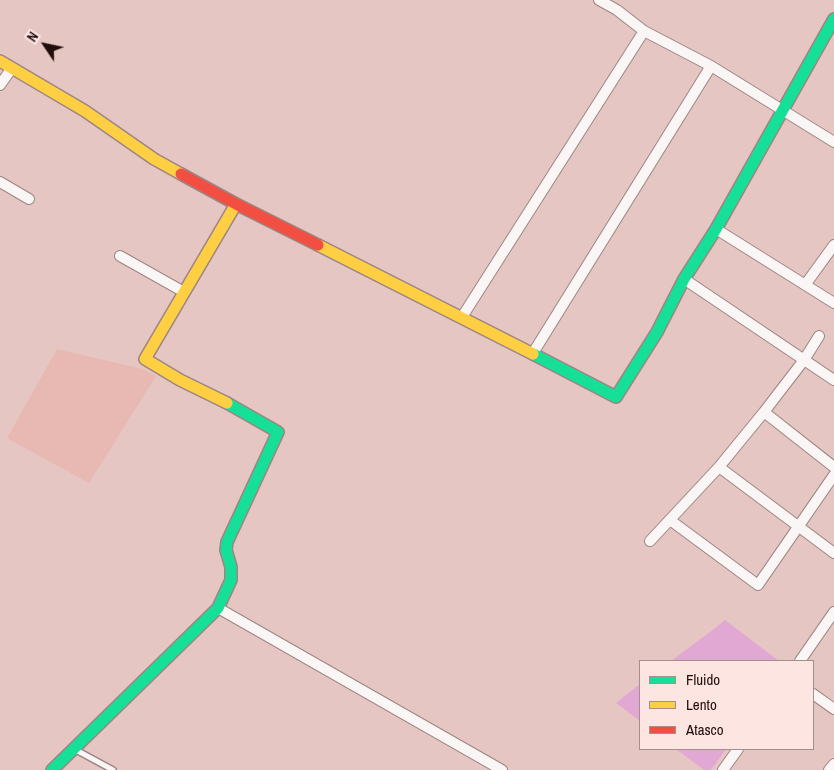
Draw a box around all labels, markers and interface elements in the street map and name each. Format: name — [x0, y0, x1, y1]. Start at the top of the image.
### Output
north arrow — [20, 20, 70, 70]
text: N — [23, 28, 42, 45]
legend — [639, 660, 814, 750]
text: Fluido — [686, 669, 720, 690]
text: Lento — [686, 694, 717, 715]
text: Atasco — [686, 719, 724, 740]

